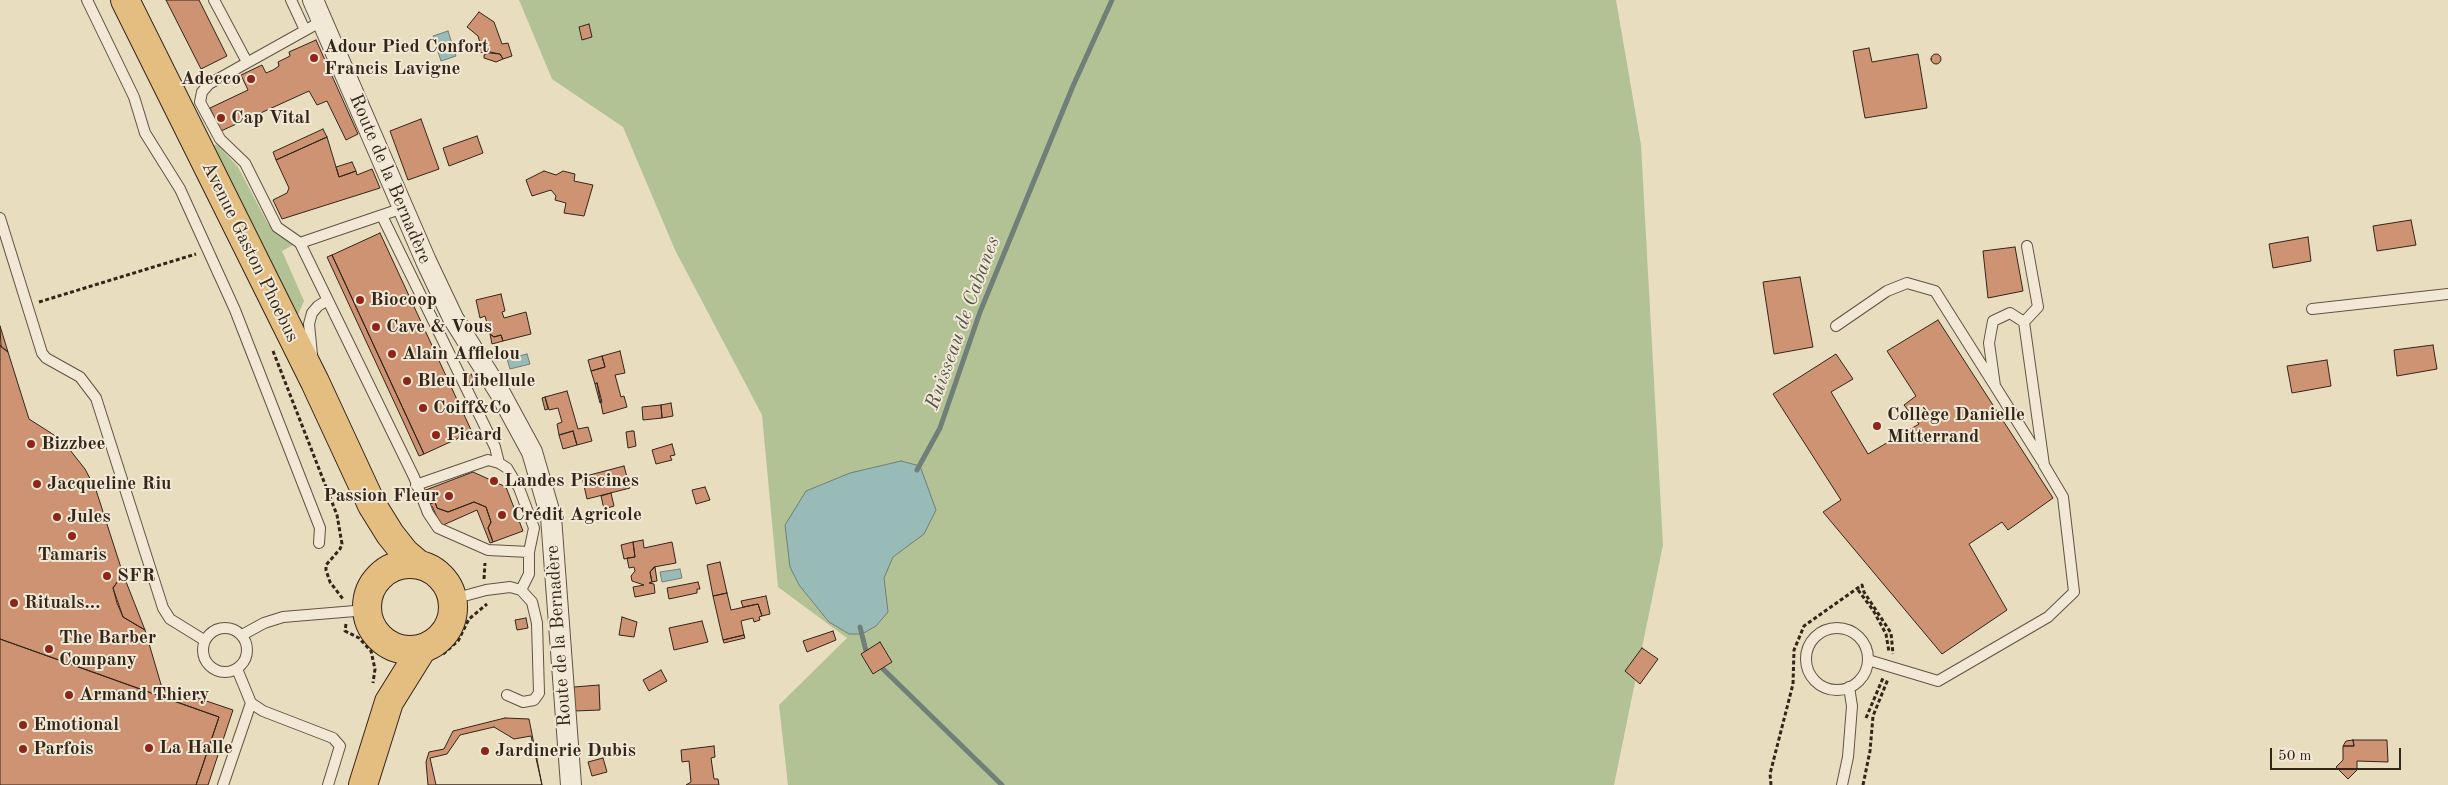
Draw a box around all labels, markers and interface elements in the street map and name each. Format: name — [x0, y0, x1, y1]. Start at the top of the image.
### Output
place label: Adour Pied Confort Francis Lavigne — [324, 36, 489, 80]
marker: Adour Pied Confort Francis Lavigne — [308, 52, 320, 64]
place label: Adecco — [181, 68, 241, 90]
marker: Adecco — [245, 73, 257, 85]
street label: Route de la Bernadère — [344, 91, 436, 267]
place label: Cap Vital — [231, 107, 310, 129]
marker: Cap Vital — [215, 112, 227, 124]
street label: Avenue Gaston Phoebus — [196, 158, 304, 346]
water label: Ruisseau de Cabanes — [921, 233, 1005, 413]
place label: Biocoop — [370, 289, 437, 311]
marker: Biocoop — [354, 294, 366, 306]
place label: Cave & Vous — [386, 316, 492, 338]
marker: Cave & Vous — [370, 321, 382, 333]
place label: Alain Afflelou — [402, 343, 520, 365]
marker: Alain Afflelou — [386, 348, 398, 360]
place label: Bleu Libellule — [417, 370, 535, 392]
marker: Bleu Libellule — [401, 375, 413, 387]
place label: Coiff&Co — [433, 397, 511, 419]
marker: Coiff&Co — [417, 402, 429, 414]
place label: Collège Danielle Mitterrand — [1887, 404, 2025, 448]
marker: Collège Danielle Mitterrand — [1871, 420, 1883, 432]
place label: Picard — [446, 424, 502, 446]
marker: Picard — [430, 429, 442, 441]
place label: Bizzbee — [41, 433, 106, 455]
marker: Bizzbee — [25, 438, 37, 450]
place label: Landes Piscines — [504, 470, 639, 492]
place label: Jacqueline Riu — [47, 473, 171, 495]
marker: Landes Piscines — [488, 475, 500, 487]
marker: Jacqueline Riu — [31, 478, 43, 490]
place label: Passion Fleur — [323, 485, 439, 507]
marker: Passion Fleur — [443, 490, 455, 502]
place label: Crédit Agricole — [512, 504, 642, 526]
place label: Jules — [67, 506, 111, 528]
marker: Crédit Agricole — [496, 509, 508, 521]
marker: Jules — [51, 511, 63, 523]
marker: Tamaris — [66, 530, 78, 542]
place label: Tamaris — [37, 544, 107, 566]
street label: Route de la Bernadère — [541, 544, 577, 728]
place label: SFR — [117, 565, 155, 587]
marker: SFR — [101, 570, 113, 582]
place label: Rituals... — [24, 592, 100, 614]
marker: Rituals... — [8, 597, 20, 609]
place label: The Barber Company — [59, 627, 156, 671]
marker: The Barber Company — [43, 643, 55, 655]
place label: Armand Thiery — [79, 684, 210, 706]
marker: Armand Thiery — [63, 689, 75, 701]
place label: Emotional — [33, 714, 119, 736]
marker: Emotional — [17, 719, 29, 731]
place label: La Halle — [159, 737, 233, 759]
place label: Parfois — [33, 738, 93, 760]
scale bar — [2273, 738, 2404, 770]
place label: Jardinerie Dubis — [495, 740, 636, 762]
marker: La Halle — [143, 742, 155, 754]
marker: Parfois — [17, 743, 29, 755]
marker: Jardinerie Dubis — [479, 745, 491, 757]
text: 50 m — [2278, 749, 2312, 764]

